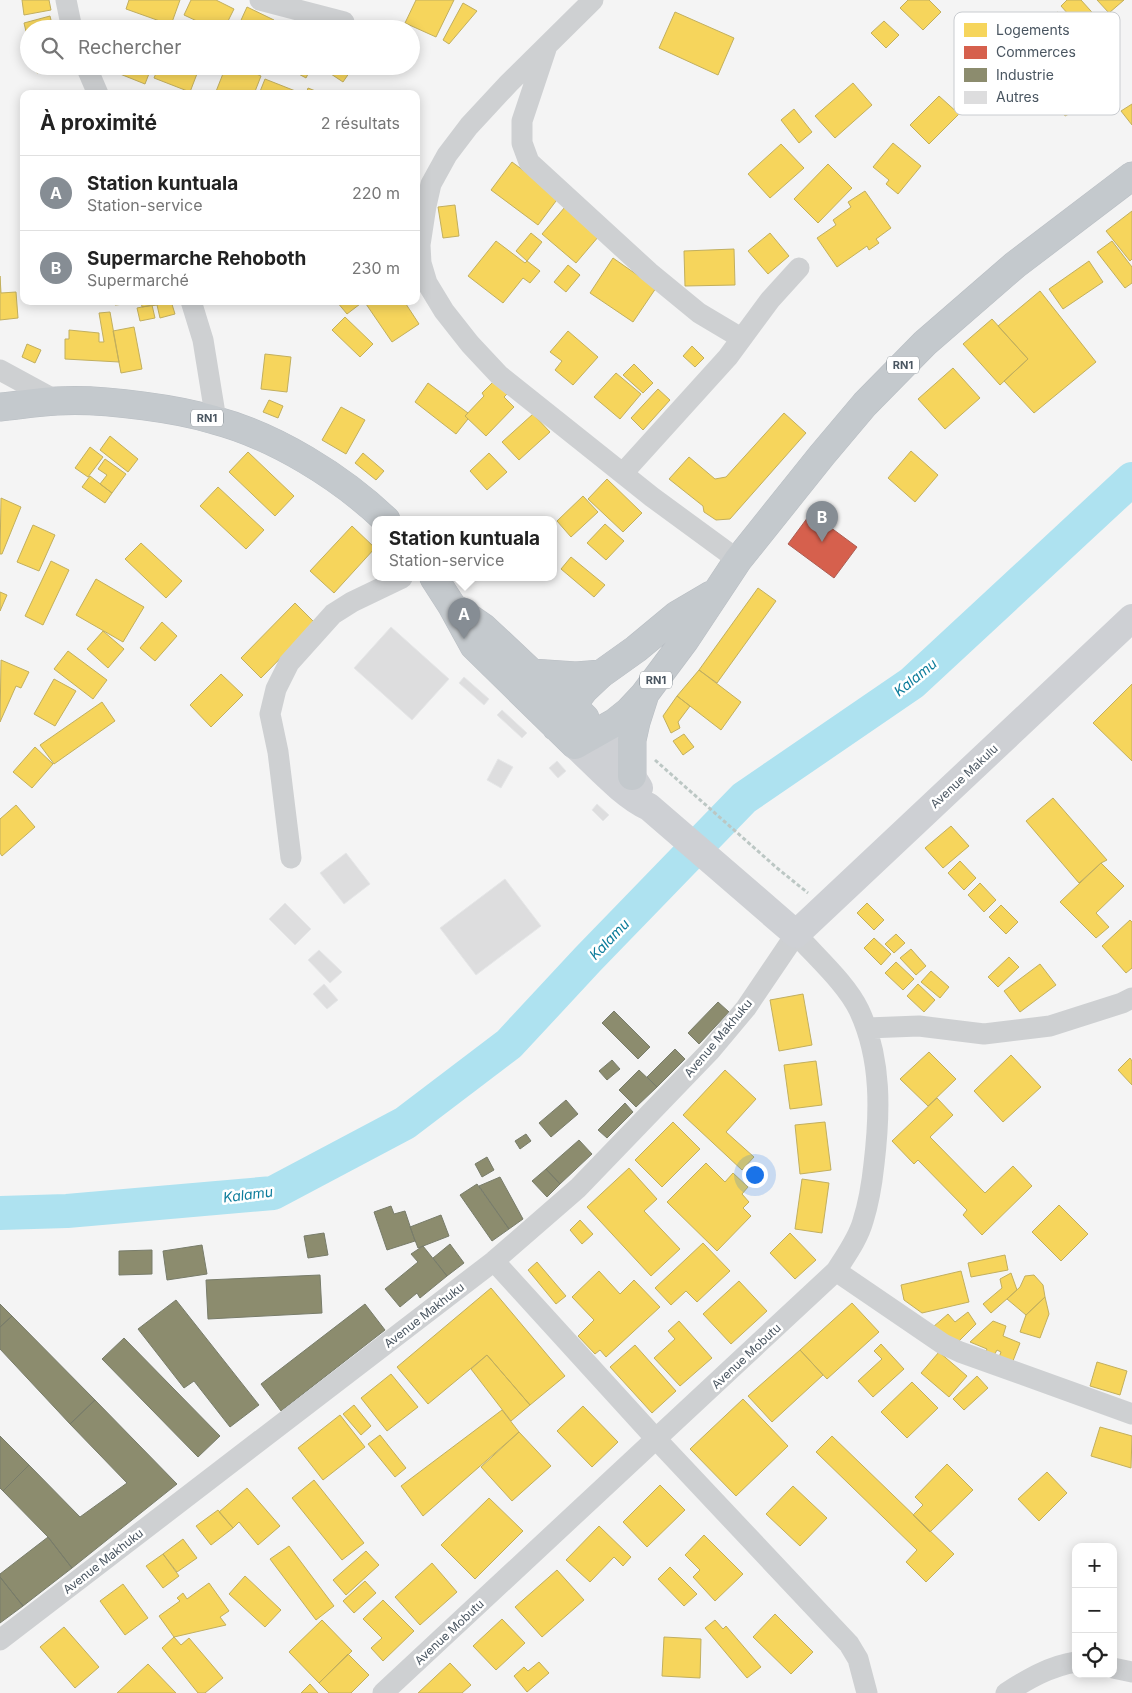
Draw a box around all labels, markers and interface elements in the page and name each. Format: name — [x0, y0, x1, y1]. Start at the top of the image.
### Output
legend — [954, 12, 1120, 115]
search box — [20, 20, 420, 75]
text: Logements — [996, 21, 1070, 38]
icon: search — [38, 34, 66, 62]
text: Rechercher — [78, 36, 181, 59]
text: Commerces — [996, 43, 1076, 60]
text: Industrie — [996, 66, 1054, 83]
text: Autres — [996, 88, 1039, 105]
text: À proximité — [40, 110, 157, 135]
text: 2 résultats — [321, 113, 400, 133]
text: Station kuntuala — [87, 172, 238, 195]
text: A — [50, 183, 62, 203]
text: 220 m — [352, 183, 400, 203]
text: Station-service — [87, 195, 202, 215]
text: Supermarche Rehoboth — [87, 247, 306, 270]
text: B — [51, 258, 61, 278]
text: 230 m — [352, 258, 400, 278]
text: Supermarché — [87, 270, 189, 290]
road number: RN1 — [887, 356, 919, 374]
road number: RN1 — [191, 409, 223, 426]
pin: B — [806, 501, 838, 542]
popup — [372, 516, 557, 581]
text: Station kuntuala — [389, 527, 540, 550]
text: Station-service — [389, 550, 504, 570]
pin: A — [448, 598, 480, 639]
water label: Kalamu — [890, 655, 940, 699]
road number: RN1 — [640, 672, 672, 688]
street label: Avenue Makulu — [927, 741, 1001, 811]
water label: Kalamu — [586, 915, 632, 963]
street label: Avenue Makhuku — [681, 996, 755, 1080]
your location — [742, 1162, 768, 1188]
water label: Kalamu — [222, 1183, 274, 1205]
street label: Avenue Makhuku — [381, 1279, 467, 1351]
street label: Avenue Mobutu — [708, 1320, 784, 1392]
street label: Avenue Makhuku — [60, 1525, 146, 1597]
map controls — [1072, 1543, 1117, 1678]
button: + — [1072, 1543, 1117, 1588]
button: − — [1072, 1588, 1117, 1633]
street label: Avenue Mobutu — [411, 1596, 487, 1668]
button: locate — [1072, 1633, 1117, 1678]

